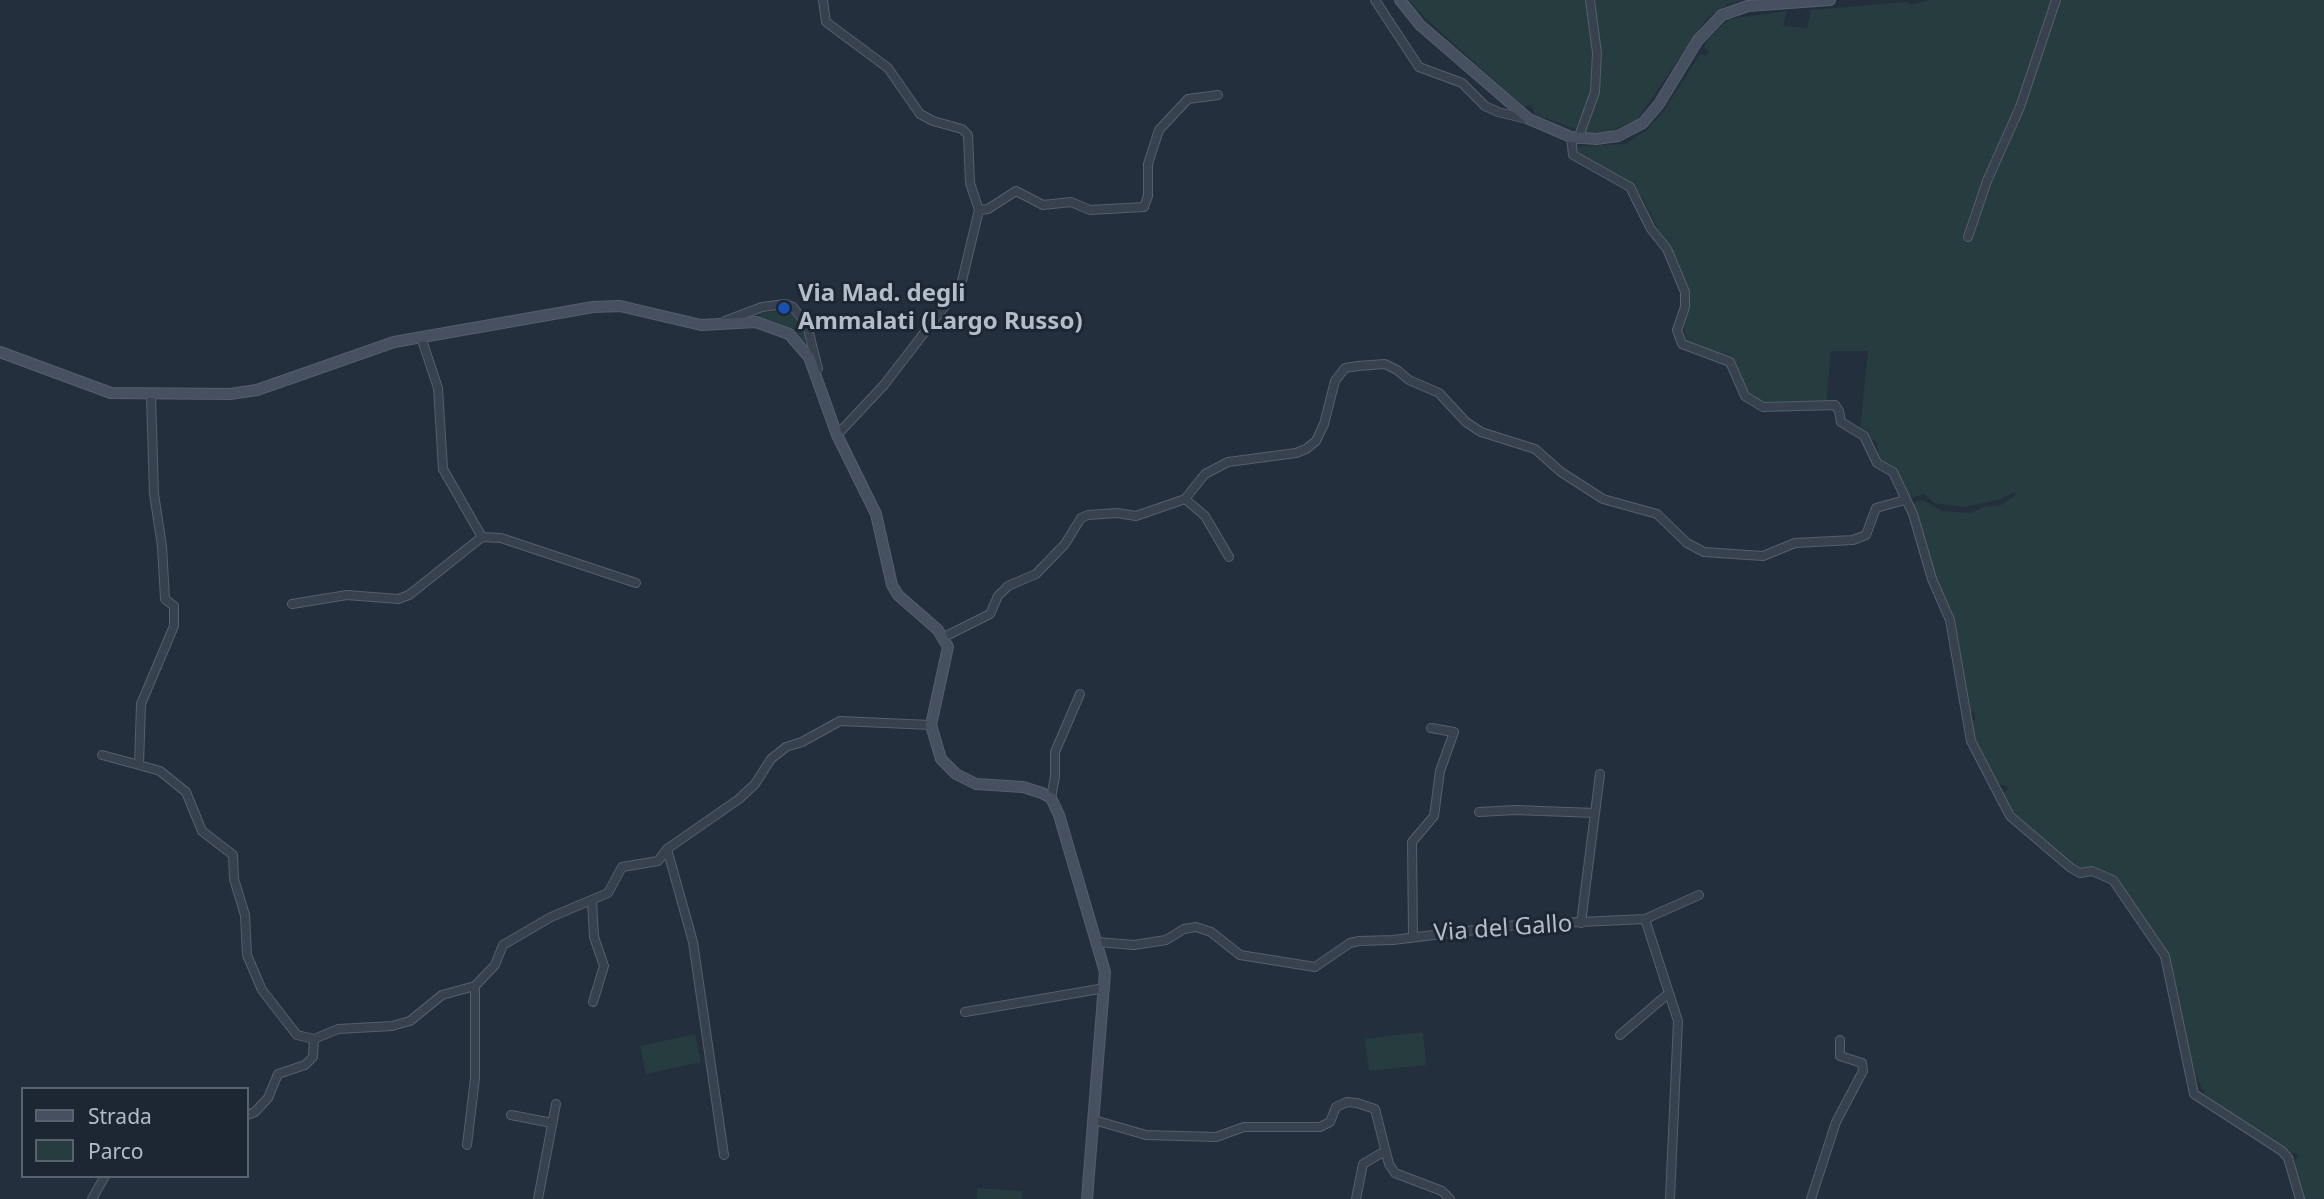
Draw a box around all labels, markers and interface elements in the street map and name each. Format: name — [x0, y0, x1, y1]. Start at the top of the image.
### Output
place label: Via Mad. degli Ammalati (Largo Russo) — [798, 280, 1083, 336]
marker: Via Mad. degli Ammalati (Largo Russo) — [776, 300, 792, 316]
street label: Via del Gallo — [1433, 910, 1573, 948]
legend — [21, 1087, 248, 1178]
text: Strada — [88, 1102, 152, 1130]
text: Parco — [88, 1137, 144, 1165]

